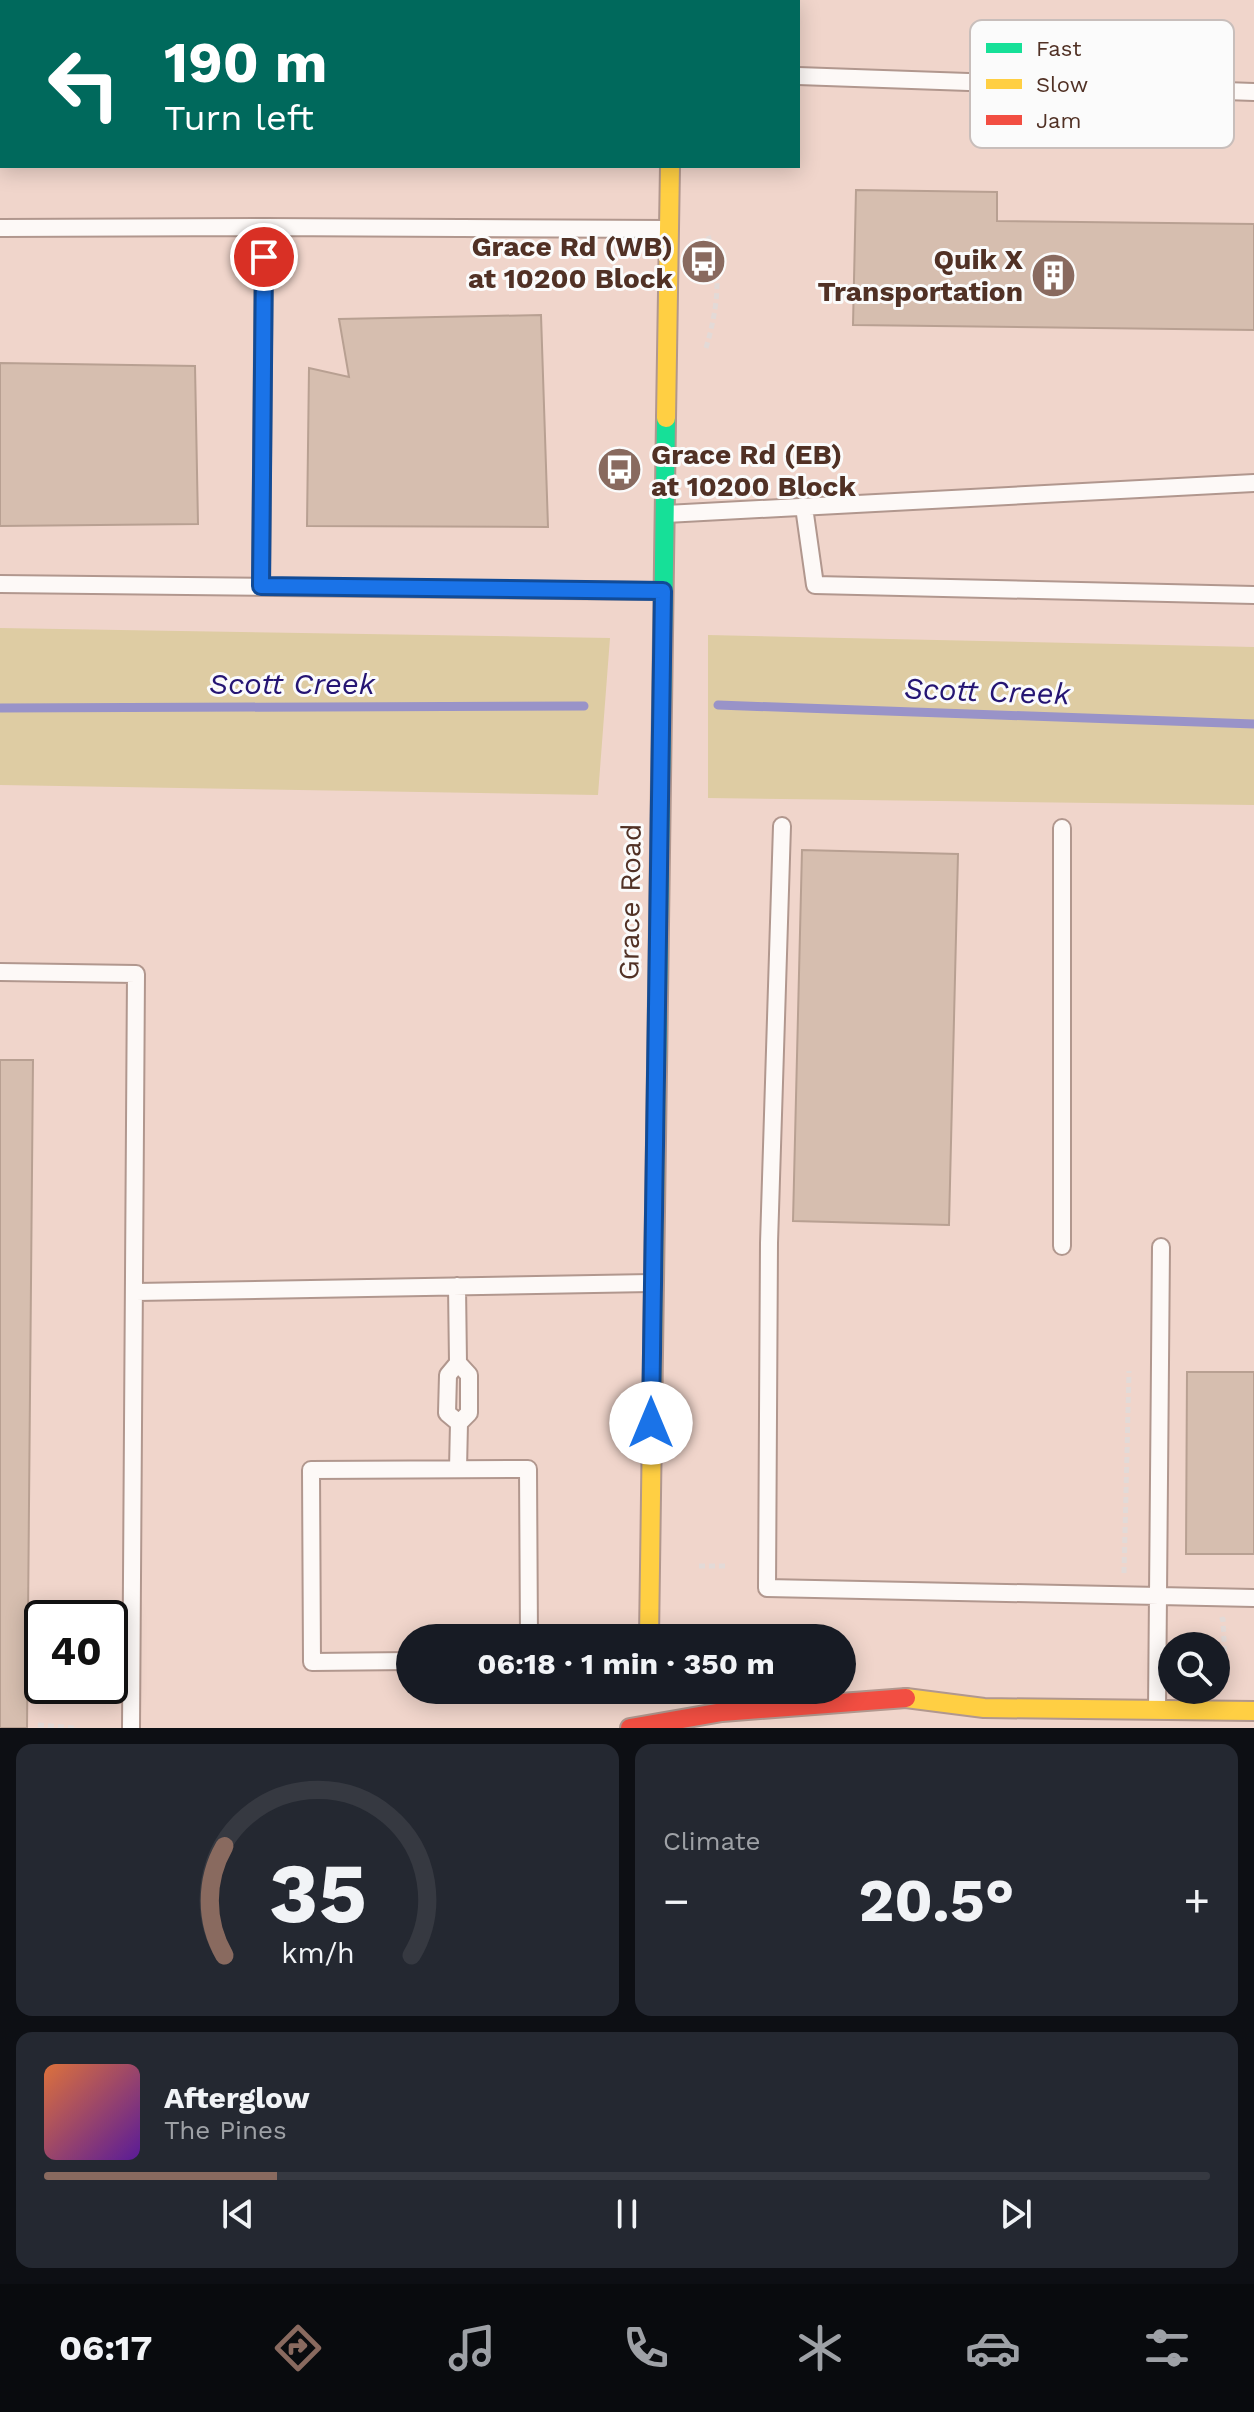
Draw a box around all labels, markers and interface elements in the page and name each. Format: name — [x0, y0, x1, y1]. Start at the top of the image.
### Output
legend — [970, 20, 1234, 148]
text: 190 m — [164, 30, 327, 96]
icon: left — [32, 32, 136, 136]
text: Fast — [1036, 36, 1082, 61]
text: Slow — [1036, 72, 1088, 97]
text: Turn left — [164, 97, 314, 139]
text: Jam — [1036, 108, 1081, 133]
pin — [230, 223, 298, 291]
place label: Grace Rd (WB) at 10200 Block — [468, 230, 674, 295]
icon: arrive — [242, 235, 286, 279]
bus stop icon: Grace Rd (WB) at 10200 Block — [680, 238, 728, 286]
place label: Quik X Transportation — [817, 243, 1023, 308]
building icon: Quik X Transportation — [1030, 251, 1078, 299]
place label: Grace Rd (EB) at 10200 Block — [651, 438, 856, 503]
bus stop icon: Grace Rd (EB) at 10200 Block — [596, 446, 644, 494]
water label: Scott Creek — [209, 666, 377, 701]
water label: Scott Creek — [903, 671, 1072, 711]
street label: Grace Road — [612, 823, 648, 981]
position arrow — [609, 1381, 693, 1465]
speed limit sign: 40 — [24, 1600, 128, 1704]
map controls — [1158, 1632, 1230, 1704]
button: search — [1158, 1632, 1230, 1704]
text: 06:18 · 1 min · 350 m — [477, 1646, 775, 1681]
text: Climate — [663, 1826, 761, 1856]
text: 35 — [269, 1845, 366, 1942]
text: 20.5° — [859, 1865, 1014, 1936]
text: − — [663, 1875, 690, 1927]
text: + — [1183, 1875, 1210, 1927]
text: km/h — [281, 1936, 354, 1970]
text: Afterglow — [164, 2080, 310, 2115]
text: The Pines — [164, 2115, 287, 2145]
icon: previous — [216, 2192, 260, 2236]
icon: pause — [605, 2192, 649, 2236]
icon: next — [994, 2192, 1038, 2236]
icon: directions — [270, 2320, 326, 2376]
icon: music — [444, 2320, 500, 2376]
icon: phone — [618, 2320, 674, 2376]
icon: climate — [792, 2320, 848, 2376]
icon: car — [965, 2320, 1021, 2376]
icon: filters — [1139, 2320, 1195, 2376]
text: 06:17 — [59, 2327, 153, 2369]

